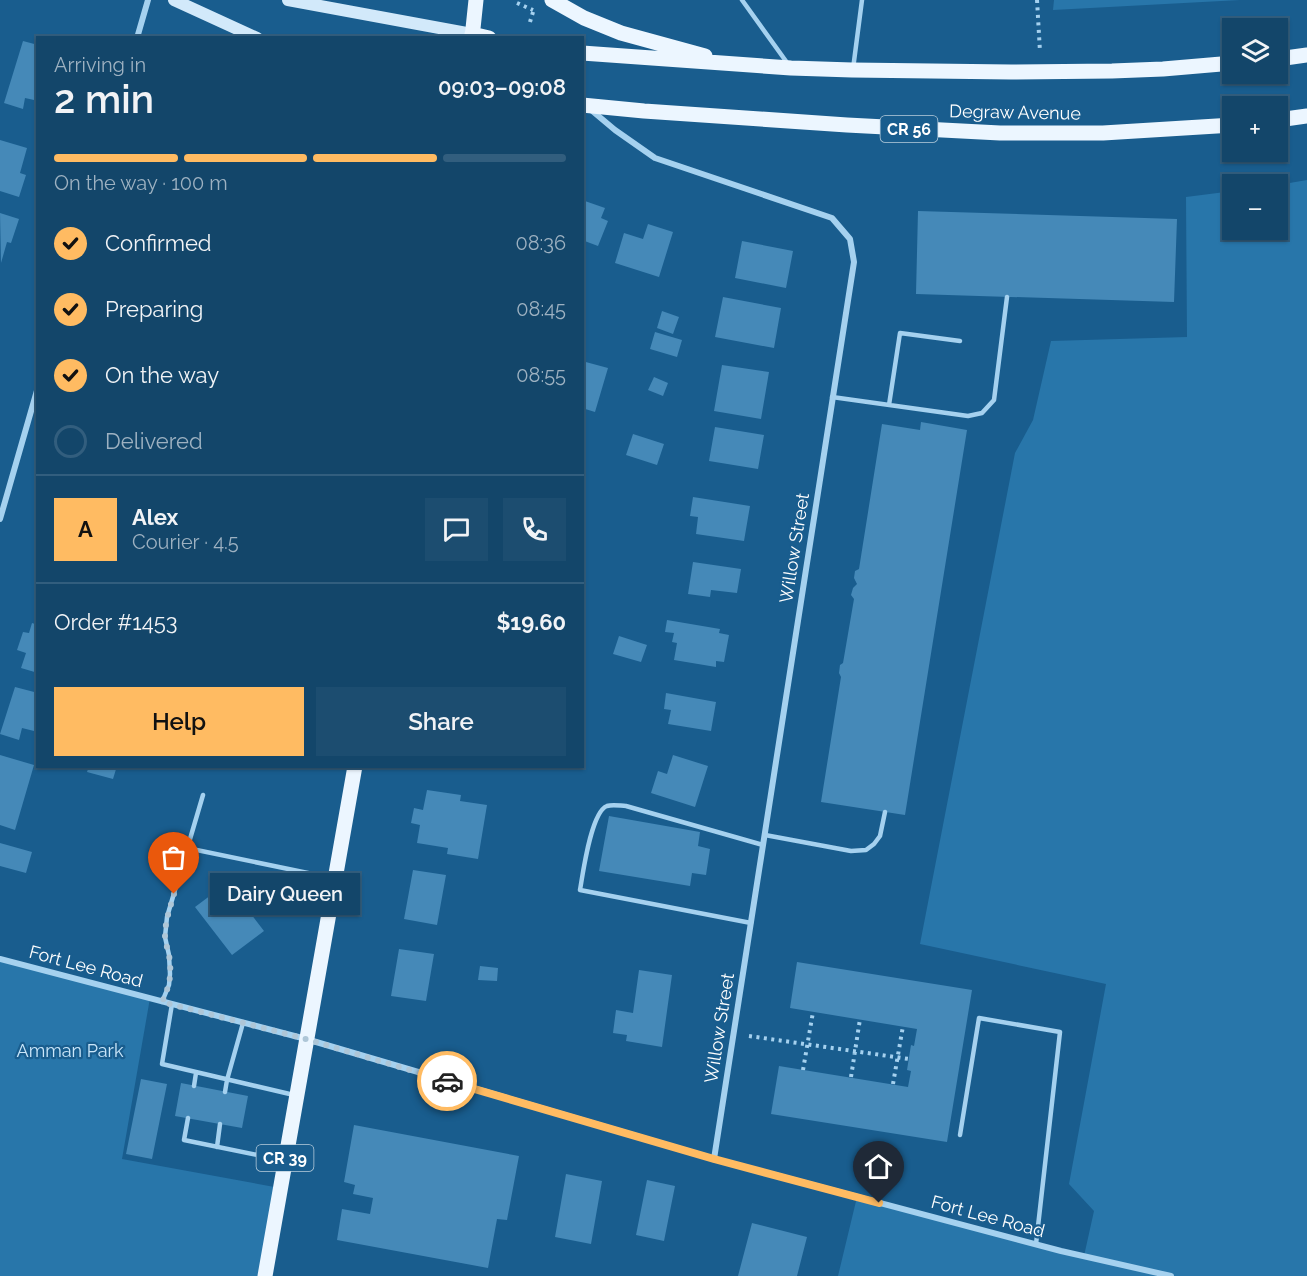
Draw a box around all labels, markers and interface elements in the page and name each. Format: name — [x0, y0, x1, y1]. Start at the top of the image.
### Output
map controls — [1222, 18, 1288, 240]
button: layers — [1222, 18, 1288, 84]
text: Arriving in — [54, 53, 146, 77]
text: 09:03–09:08 — [438, 74, 566, 100]
text: 2 min — [54, 76, 154, 122]
button: + — [1222, 96, 1288, 162]
street label: Degraw Avenue — [949, 100, 1081, 124]
road number: CR 56 — [880, 116, 938, 142]
text: On the way · 100 m — [54, 171, 228, 195]
button: − — [1222, 174, 1288, 240]
icon: check — [54, 227, 87, 260]
text: Confirmed — [105, 230, 212, 256]
text: 08:36 — [515, 231, 566, 255]
icon: check — [54, 293, 87, 326]
text: Preparing — [105, 296, 203, 322]
text: 08:45 — [516, 297, 566, 321]
icon: check — [54, 359, 87, 392]
text: On the way — [105, 362, 219, 388]
text: 08:55 — [516, 363, 566, 387]
text: Delivered — [105, 428, 203, 454]
street label: Willow Street — [775, 491, 813, 605]
button: chat — [425, 498, 488, 561]
button: phone — [503, 498, 566, 561]
text: Alex — [132, 504, 178, 530]
text: A — [78, 516, 93, 542]
text: Courier · 4.5 — [132, 530, 239, 554]
text: Order #1453 — [54, 609, 177, 635]
text: $19.60 — [496, 609, 566, 635]
button: Help — [54, 687, 304, 756]
button: Share — [316, 687, 566, 756]
pin — [148, 832, 199, 894]
icon: bag — [157, 841, 190, 874]
callout: Dairy Queen — [210, 873, 360, 915]
text: Dairy Queen — [227, 882, 343, 906]
street label: Fort Lee Road — [27, 941, 145, 991]
street label: Willow Street — [700, 971, 738, 1085]
park label: Amman Park — [17, 1040, 124, 1061]
courier — [417, 1051, 477, 1111]
icon: car — [431, 1065, 464, 1098]
pin — [853, 1141, 904, 1203]
road number: CR 39 — [256, 1145, 314, 1171]
icon: home — [862, 1150, 895, 1183]
street label: Fort Lee Road — [929, 1191, 1047, 1241]

